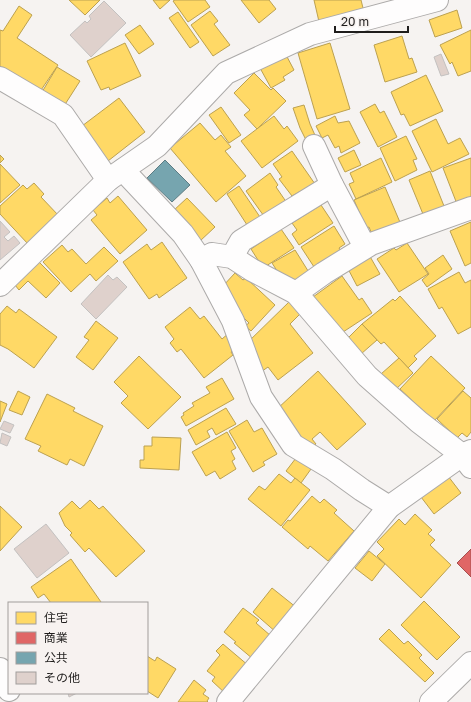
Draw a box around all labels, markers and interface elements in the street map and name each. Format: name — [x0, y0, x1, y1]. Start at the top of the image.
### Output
scale bar — [335, 8, 408, 34]
text: 20 m — [341, 14, 369, 29]
legend — [8, 602, 148, 694]
text: 住宅 — [44, 610, 68, 625]
text: 商業 — [44, 630, 68, 645]
text: 公共 — [44, 650, 68, 665]
text: その他 — [44, 670, 80, 685]

